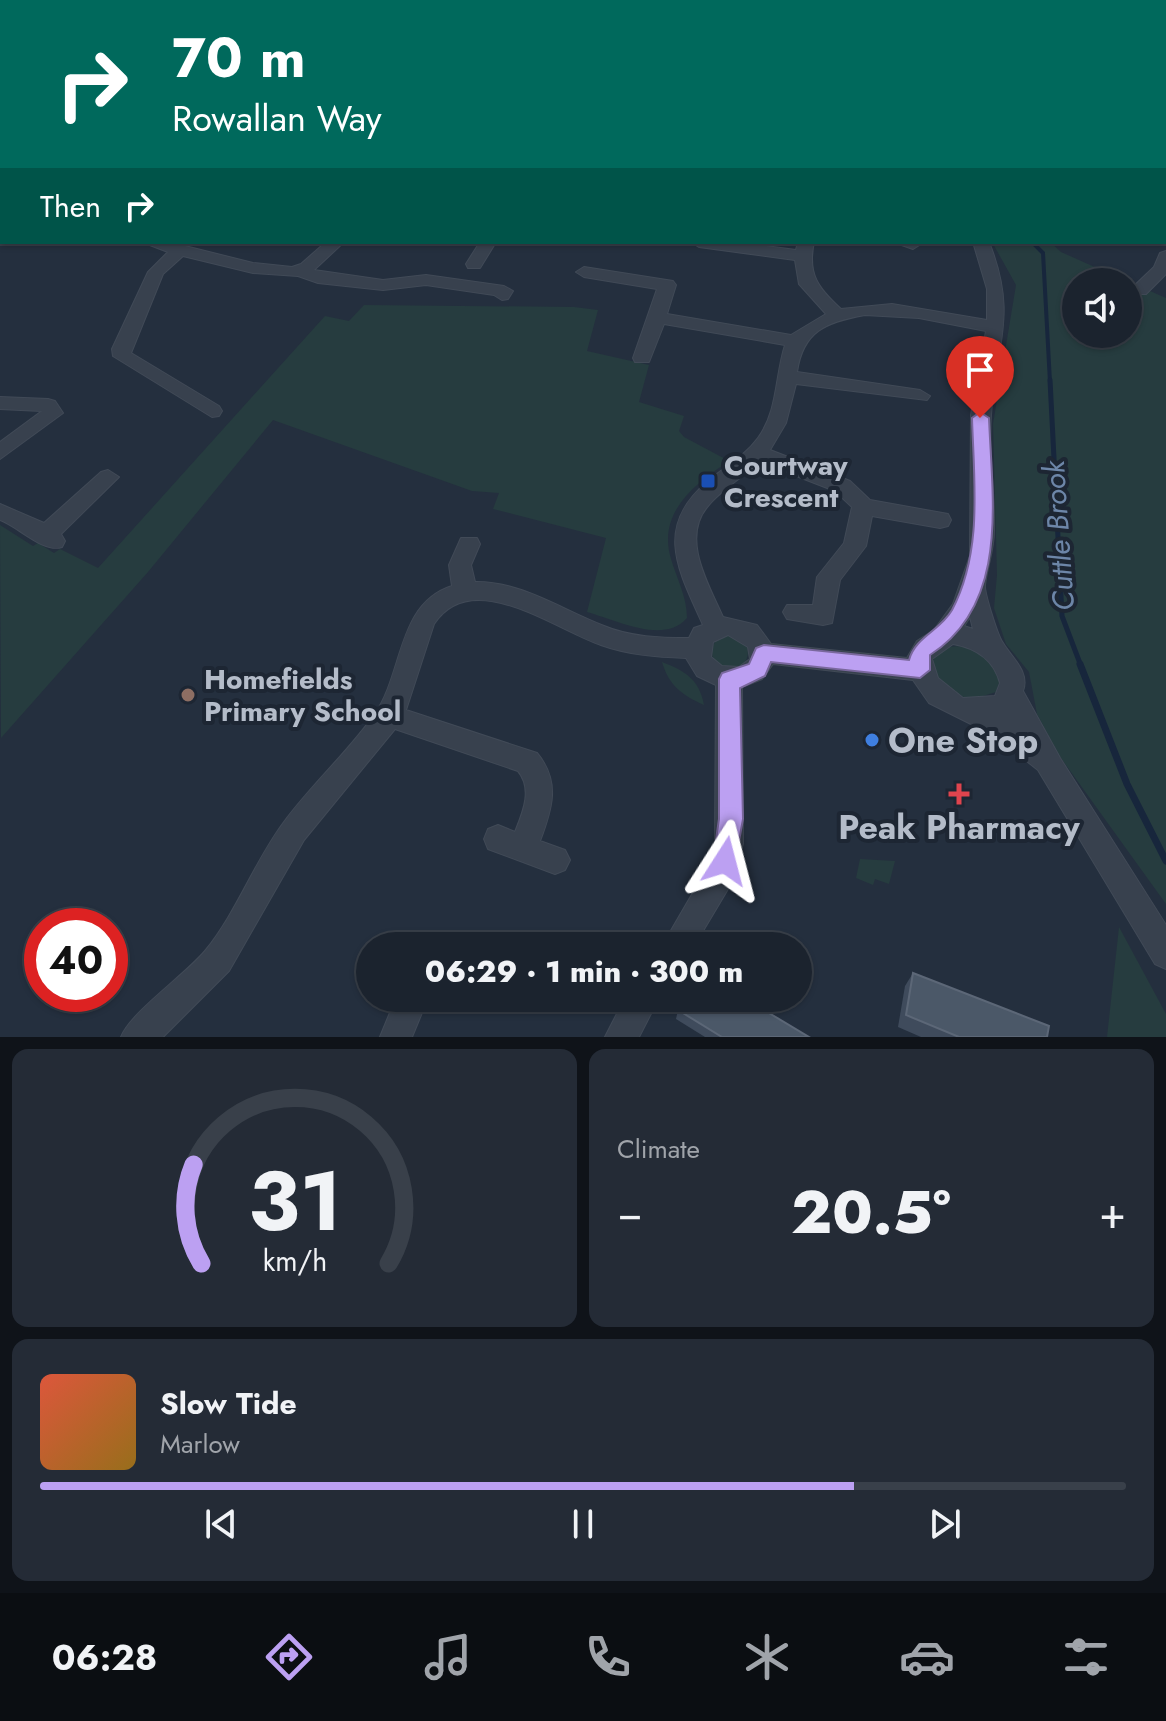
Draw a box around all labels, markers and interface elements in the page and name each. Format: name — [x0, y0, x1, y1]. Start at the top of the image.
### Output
text: 70 m — [172, 17, 306, 98]
icon: right — [40, 32, 144, 136]
text: Rowallan Way — [172, 92, 382, 144]
icon: right — [117, 184, 161, 228]
text: Then — [40, 185, 101, 228]
map controls — [1062, 268, 1142, 348]
button: sound — [1062, 268, 1142, 348]
pin — [946, 336, 1014, 418]
icon: arrive — [958, 348, 1002, 392]
place label: Courtway Crescent — [724, 445, 848, 518]
water label: Cuttle Brook — [1032, 458, 1085, 613]
marker: Courtway Crescent — [699, 472, 717, 490]
place label: Homefields Primary School — [204, 659, 401, 732]
marker: Homefields Primary School — [179, 686, 197, 704]
place label: One Stop — [888, 716, 1038, 765]
marker: One Stop — [863, 731, 881, 749]
marker: Peak Pharmacy — [950, 785, 968, 803]
place label: Peak Pharmacy — [838, 803, 1081, 852]
position arrow — [683, 819, 767, 903]
speed limit sign: 40 — [24, 908, 128, 1012]
text: 06:29 · 1 min · 300 m — [425, 950, 743, 993]
text: Climate — [617, 1130, 700, 1168]
text: 31 — [247, 1141, 342, 1261]
text: 20.5° — [791, 1169, 951, 1256]
text: − — [617, 1181, 643, 1245]
text: + — [1099, 1181, 1126, 1245]
text: km/h — [262, 1240, 327, 1282]
text: Slow Tide — [160, 1382, 297, 1425]
text: Marlow — [160, 1425, 240, 1463]
icon: previous — [199, 1502, 243, 1546]
icon: pause — [561, 1502, 605, 1546]
icon: next — [923, 1502, 967, 1546]
icon: directions — [261, 1629, 317, 1685]
icon: music — [420, 1629, 476, 1685]
icon: phone — [580, 1629, 636, 1685]
icon: climate — [739, 1629, 795, 1685]
icon: car — [899, 1629, 955, 1685]
icon: filters — [1058, 1629, 1114, 1685]
text: 06:28 — [52, 1631, 157, 1683]

